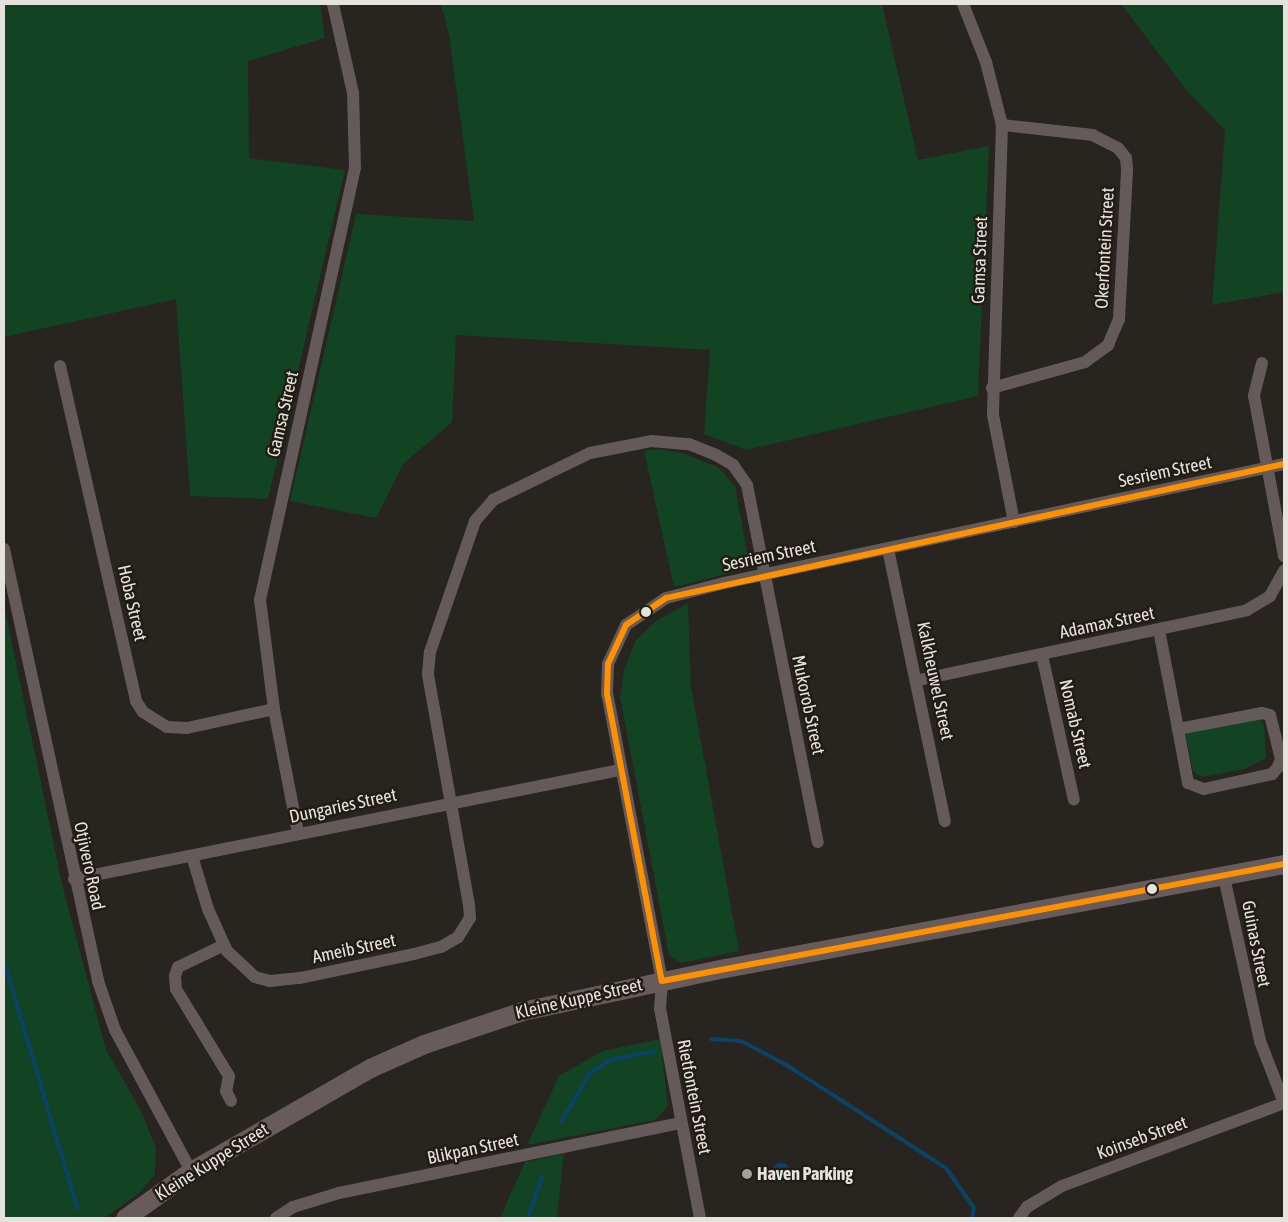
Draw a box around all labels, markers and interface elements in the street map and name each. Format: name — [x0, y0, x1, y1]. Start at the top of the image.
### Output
street label: Okerfontein Street — [1091, 187, 1119, 309]
street label: Gamsa Street — [968, 216, 992, 304]
street label: Gamsa Street — [263, 369, 303, 459]
street label: Sesriem Street — [1116, 452, 1214, 492]
street label: Sesriem Street — [720, 536, 818, 576]
street label: Hoba Street — [113, 563, 151, 643]
street label: Adamax Street — [1058, 602, 1156, 644]
unlabelled marker — [641, 607, 651, 617]
street label: Kalkheuwel Street — [912, 620, 958, 742]
street label: Mukorob Street — [787, 653, 829, 757]
street label: Nomab Street — [1054, 677, 1096, 771]
street label: Dungaries Street — [287, 784, 399, 828]
street label: Otjivero Road — [69, 820, 109, 912]
unlabelled marker — [1147, 884, 1157, 894]
street label: Guinas Street — [1237, 899, 1275, 989]
street label: Ameib Street — [310, 930, 398, 968]
street label: Kleine Kuppe Street — [513, 974, 645, 1024]
street label: Rietfontein Street — [672, 1038, 716, 1156]
street label: Koinseb Street — [1094, 1112, 1190, 1164]
street label: Kleine Kuppe Street — [151, 1118, 273, 1206]
street label: Blikpan Street — [425, 1129, 521, 1169]
place label: Haven Parking — [757, 1163, 853, 1185]
marker: Haven Parking — [741, 1168, 753, 1180]

